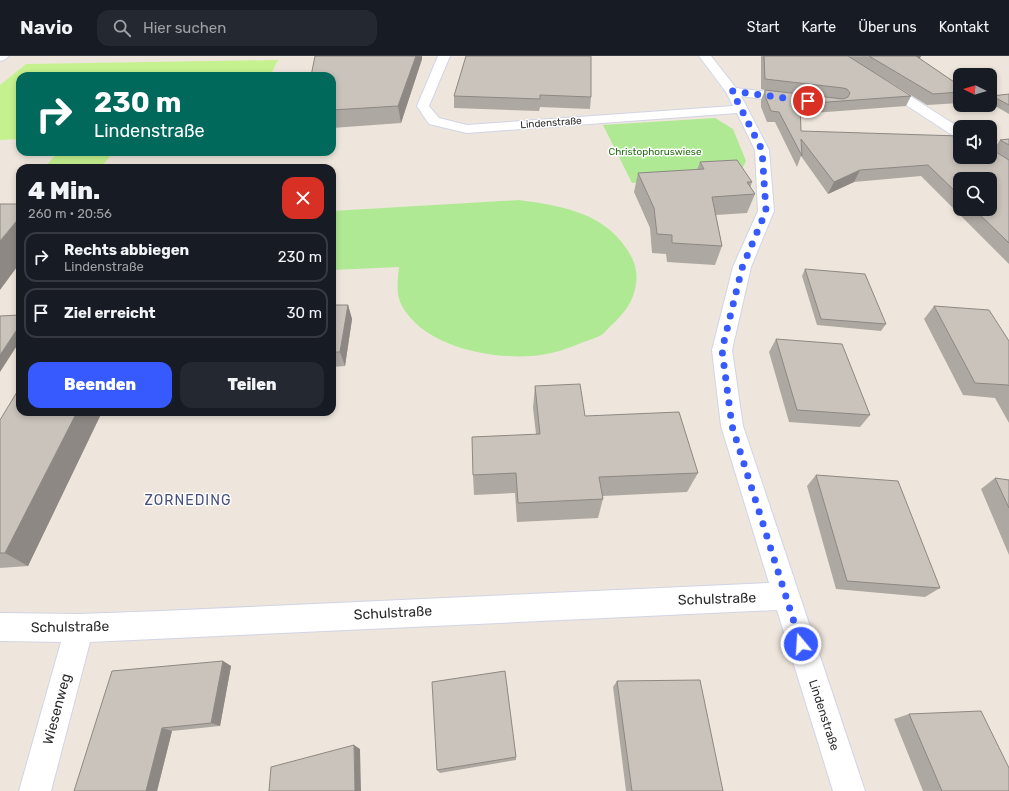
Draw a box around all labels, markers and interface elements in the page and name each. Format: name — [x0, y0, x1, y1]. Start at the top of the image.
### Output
search box — [97, 10, 377, 46]
text: Navio — [20, 16, 73, 39]
icon: search — [111, 17, 133, 39]
text: Hier suchen — [143, 19, 226, 37]
text: Start — [747, 19, 780, 36]
text: Karte — [802, 19, 836, 36]
text: Über uns — [858, 19, 917, 36]
text: Kontakt — [939, 19, 989, 36]
north arrow — [953, 68, 997, 112]
map controls — [953, 68, 997, 216]
pin — [791, 84, 825, 118]
text: 230 m — [94, 86, 181, 119]
icon: right — [28, 88, 80, 140]
icon: arrive — [797, 90, 819, 112]
street label: Lindenstraße — [520, 115, 582, 131]
text: Lindenstraße — [94, 120, 205, 142]
button: sound — [953, 120, 997, 164]
park label: Christophoruswiese — [608, 146, 702, 158]
button: search — [953, 172, 997, 216]
text: 4 Min. — [28, 177, 100, 205]
button: close — [282, 177, 324, 219]
text: 260 m · 20:56 — [28, 206, 112, 221]
text: Rechts abbiegen — [64, 241, 189, 259]
icon: right — [30, 246, 52, 268]
text: 230 m — [278, 248, 322, 266]
text: Lindenstraße — [64, 259, 144, 274]
icon: arrive — [30, 302, 52, 324]
text: Ziel erreicht — [64, 304, 156, 322]
text: 30 m — [286, 304, 322, 322]
button: Beenden — [28, 362, 172, 408]
button: Teilen — [180, 362, 324, 408]
district label: ZORNEDING — [145, 492, 231, 509]
street label: Schulstraße — [678, 589, 757, 609]
street label: Schulstraße — [353, 602, 433, 624]
street label: Schulstraße — [31, 618, 110, 636]
position arrow — [780, 623, 822, 665]
street label: Wiesenweg — [39, 672, 75, 746]
street label: Lindenstraße — [806, 678, 842, 752]

